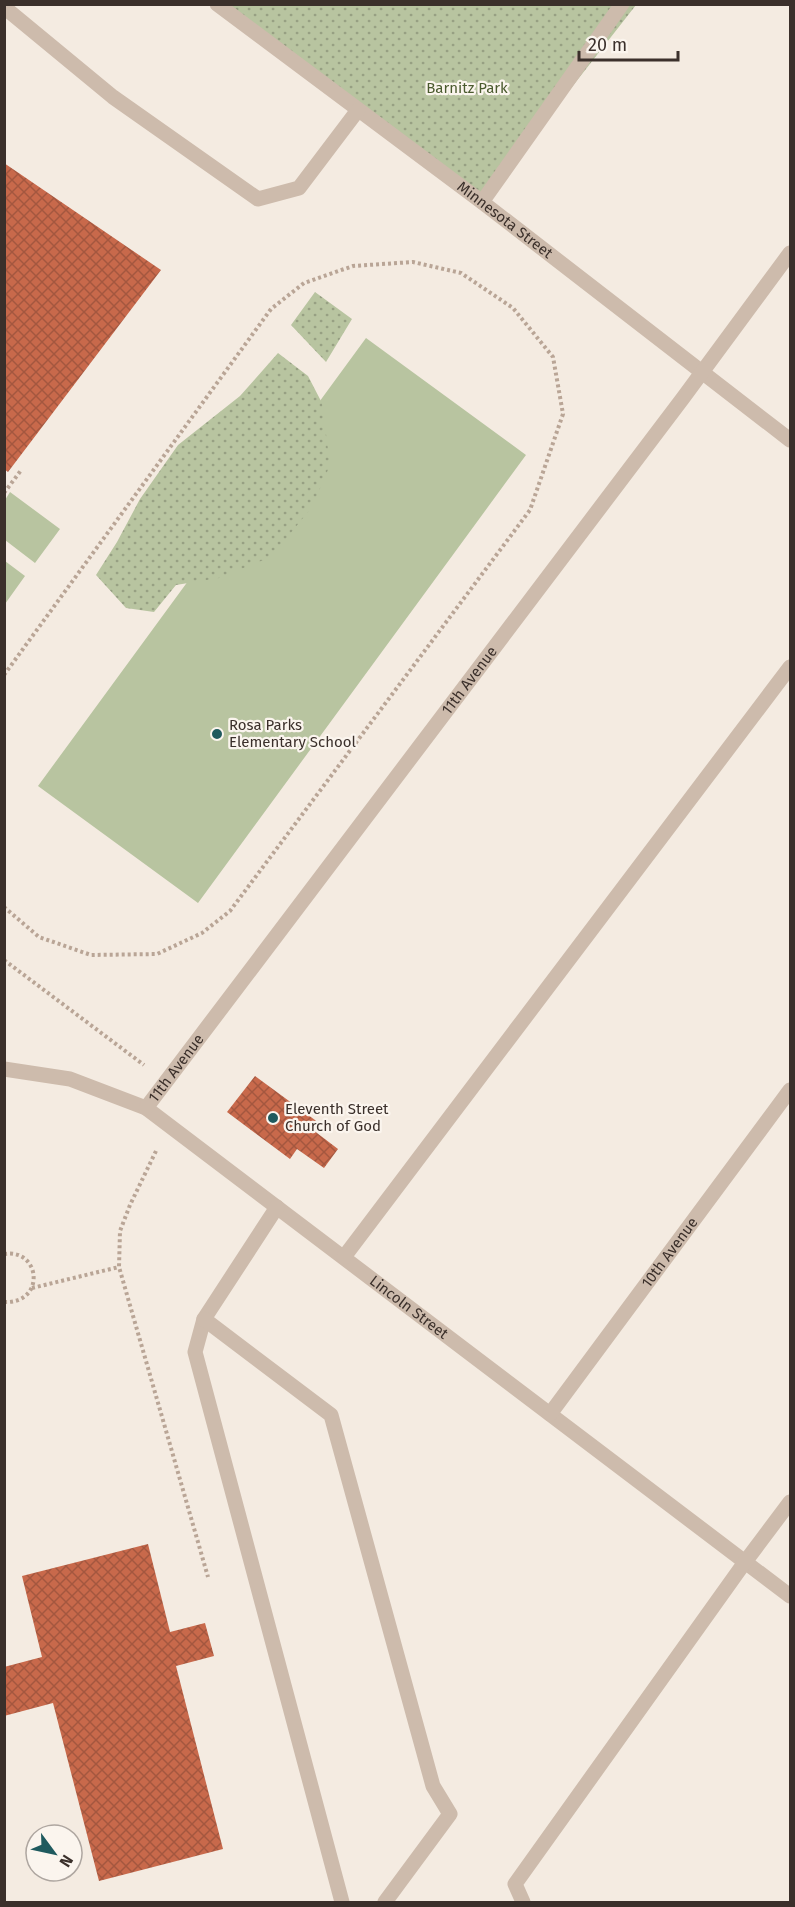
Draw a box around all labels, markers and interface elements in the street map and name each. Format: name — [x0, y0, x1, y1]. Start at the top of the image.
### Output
scale bar — [579, 24, 678, 62]
text: 20 m — [588, 34, 627, 56]
park label: Barnitz Park — [426, 79, 508, 97]
street label: Minnesota Street — [454, 178, 557, 263]
street label: 11th Avenue — [438, 643, 501, 718]
place label: Rosa Parks Elementary School — [229, 716, 357, 751]
marker: Rosa Parks Elementary School — [210, 727, 224, 741]
street label: 11th Avenue — [145, 1030, 208, 1106]
place label: Eleventh Street Church of God — [285, 1100, 389, 1135]
marker: Eleventh Street Church of God — [266, 1111, 280, 1125]
street label: 10th Avenue — [638, 1214, 702, 1291]
street label: Lincoln Street — [366, 1272, 452, 1343]
north arrow — [24, 1823, 84, 1883]
text: N — [55, 1851, 77, 1871]

